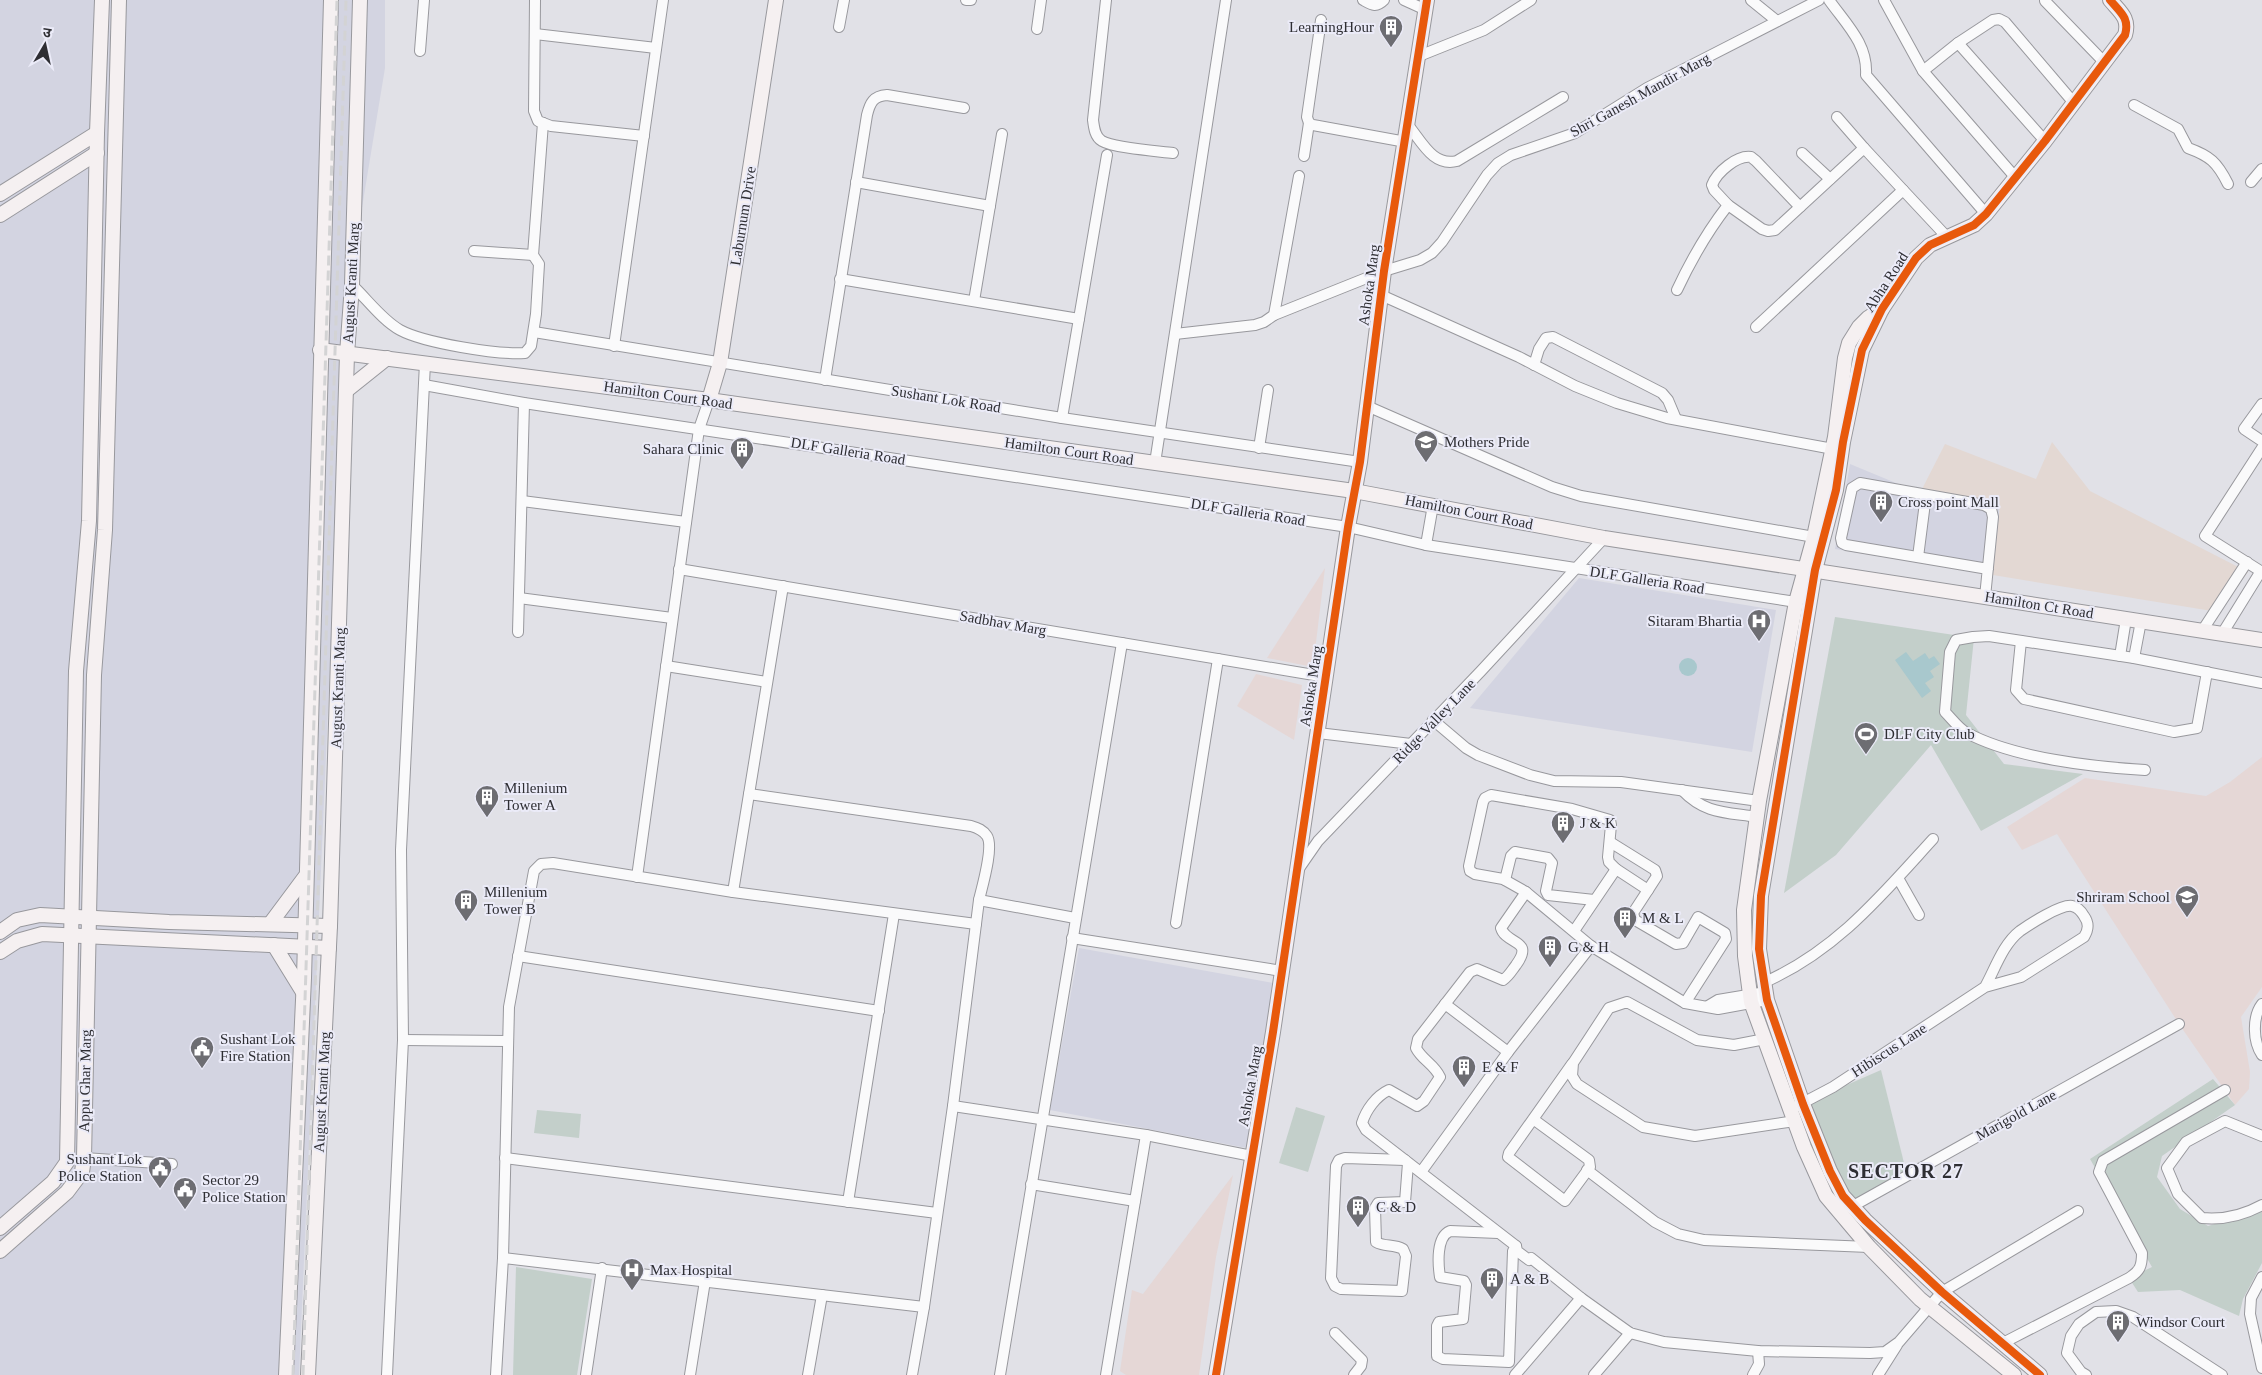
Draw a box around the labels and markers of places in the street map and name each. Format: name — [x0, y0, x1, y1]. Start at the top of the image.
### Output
building icon: LearningHour — [1378, 14, 1404, 48]
place label: LearningHour — [1289, 19, 1374, 35]
school or university icon: Mothers Pride — [1413, 429, 1439, 463]
place label: Mothers Pride — [1444, 434, 1530, 450]
building icon: Sahara Clinic — [729, 436, 755, 470]
place label: Sahara Clinic — [643, 441, 724, 457]
building icon: Cross point Mall — [1868, 489, 1894, 523]
place label: Cross point Mall — [1898, 494, 1999, 510]
hospital icon: Sitaram Bhartia — [1746, 608, 1772, 642]
place label: Sitaram Bhartia — [1647, 613, 1742, 629]
sports icon: DLF City Club — [1853, 721, 1879, 755]
place label: DLF City Club — [1884, 726, 1975, 742]
place label: Millenium Tower A — [504, 780, 568, 813]
building icon: Millenium Tower A — [474, 784, 500, 818]
building icon: J & K — [1550, 810, 1576, 844]
place label: J & K — [1580, 815, 1616, 831]
place label: Millenium Tower B — [484, 884, 548, 917]
school or university icon: Shriram School — [2174, 884, 2200, 918]
building icon: Millenium Tower B — [453, 888, 479, 922]
place label: Shriram School — [2076, 889, 2170, 905]
building icon: M & L — [1612, 905, 1638, 939]
place label: M & L — [1642, 910, 1684, 926]
building icon: G & H — [1537, 934, 1563, 968]
place label: G & H — [1568, 939, 1609, 955]
place label: Sushant Lok Fire Station — [220, 1031, 296, 1064]
public building icon: Sushant Lok Fire Station — [189, 1035, 215, 1069]
building icon: E & F — [1451, 1054, 1477, 1088]
place label: E & F — [1482, 1059, 1519, 1075]
place label: Sushant Lok Police Station — [58, 1151, 142, 1184]
public building icon: Sushant Lok Police Station — [147, 1155, 173, 1189]
place label: Sector 29 Police Station — [202, 1172, 286, 1205]
public building icon: Sector 29 Police Station — [172, 1176, 198, 1210]
building icon: C & D — [1345, 1194, 1371, 1228]
place label: C & D — [1376, 1199, 1416, 1215]
hospital icon: Max Hospital — [619, 1257, 645, 1291]
place label: Max Hospital — [650, 1262, 732, 1278]
building icon: A & B — [1479, 1266, 1505, 1300]
place label: A & B — [1510, 1271, 1549, 1287]
building icon: Windsor Court — [2105, 1309, 2131, 1343]
place label: Windsor Court — [2136, 1314, 2226, 1330]

